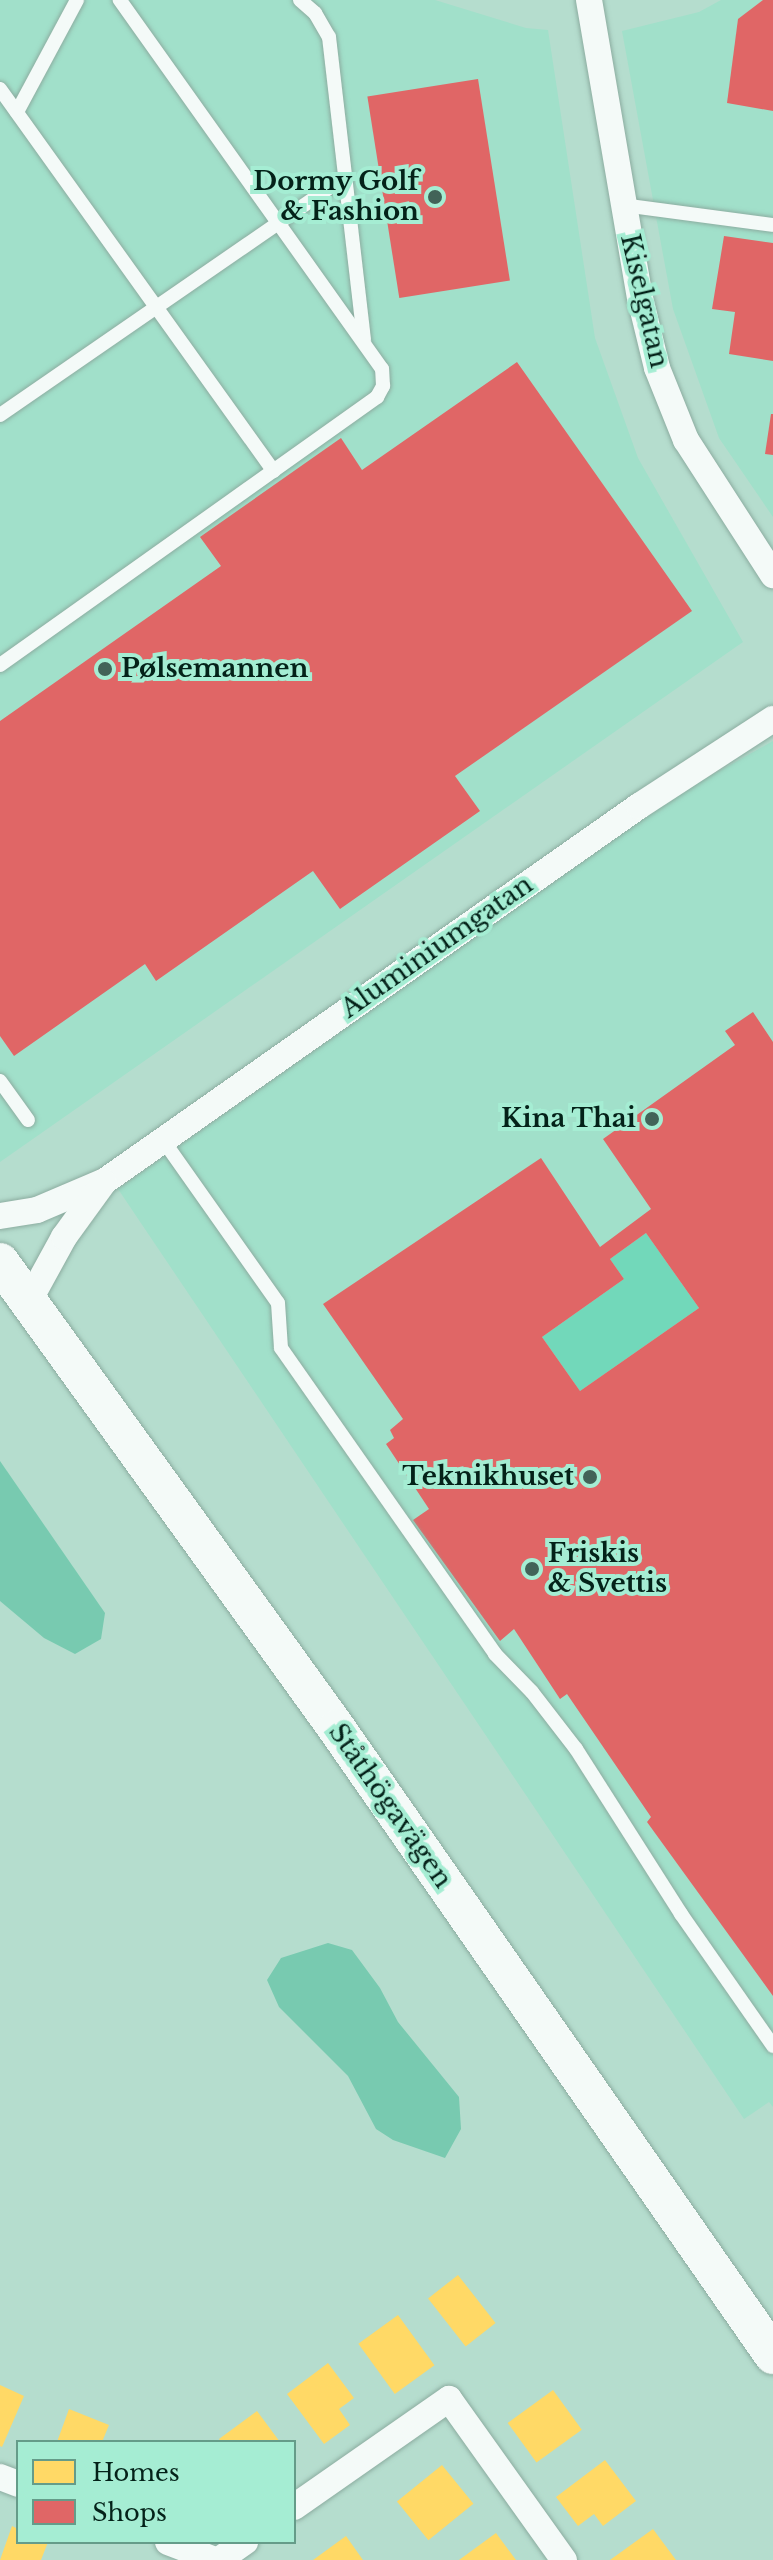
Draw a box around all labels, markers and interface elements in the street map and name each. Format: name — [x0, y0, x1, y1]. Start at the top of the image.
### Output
place label: Dormy Golf & Fashion — [252, 166, 419, 228]
marker: Dormy Golf & Fashion — [426, 188, 444, 206]
street label: Kiselgatan — [613, 231, 675, 371]
place label: Pølsemannen — [121, 653, 308, 685]
marker: Pølsemannen — [96, 660, 114, 678]
street label: Aluminiumgatan — [335, 869, 539, 1025]
place label: Kina Thai — [500, 1103, 636, 1135]
marker: Kina Thai — [643, 1110, 661, 1128]
place label: Teknikhuset — [402, 1461, 574, 1493]
marker: Teknikhuset — [581, 1468, 599, 1486]
place label: Friskis & Svettis — [548, 1538, 667, 1600]
marker: Friskis & Svettis — [523, 1560, 541, 1578]
street label: Ståthögavägen — [322, 1718, 458, 1894]
legend — [16, 2440, 296, 2544]
text: Homes — [92, 2458, 180, 2487]
text: Shops — [92, 2498, 167, 2527]

